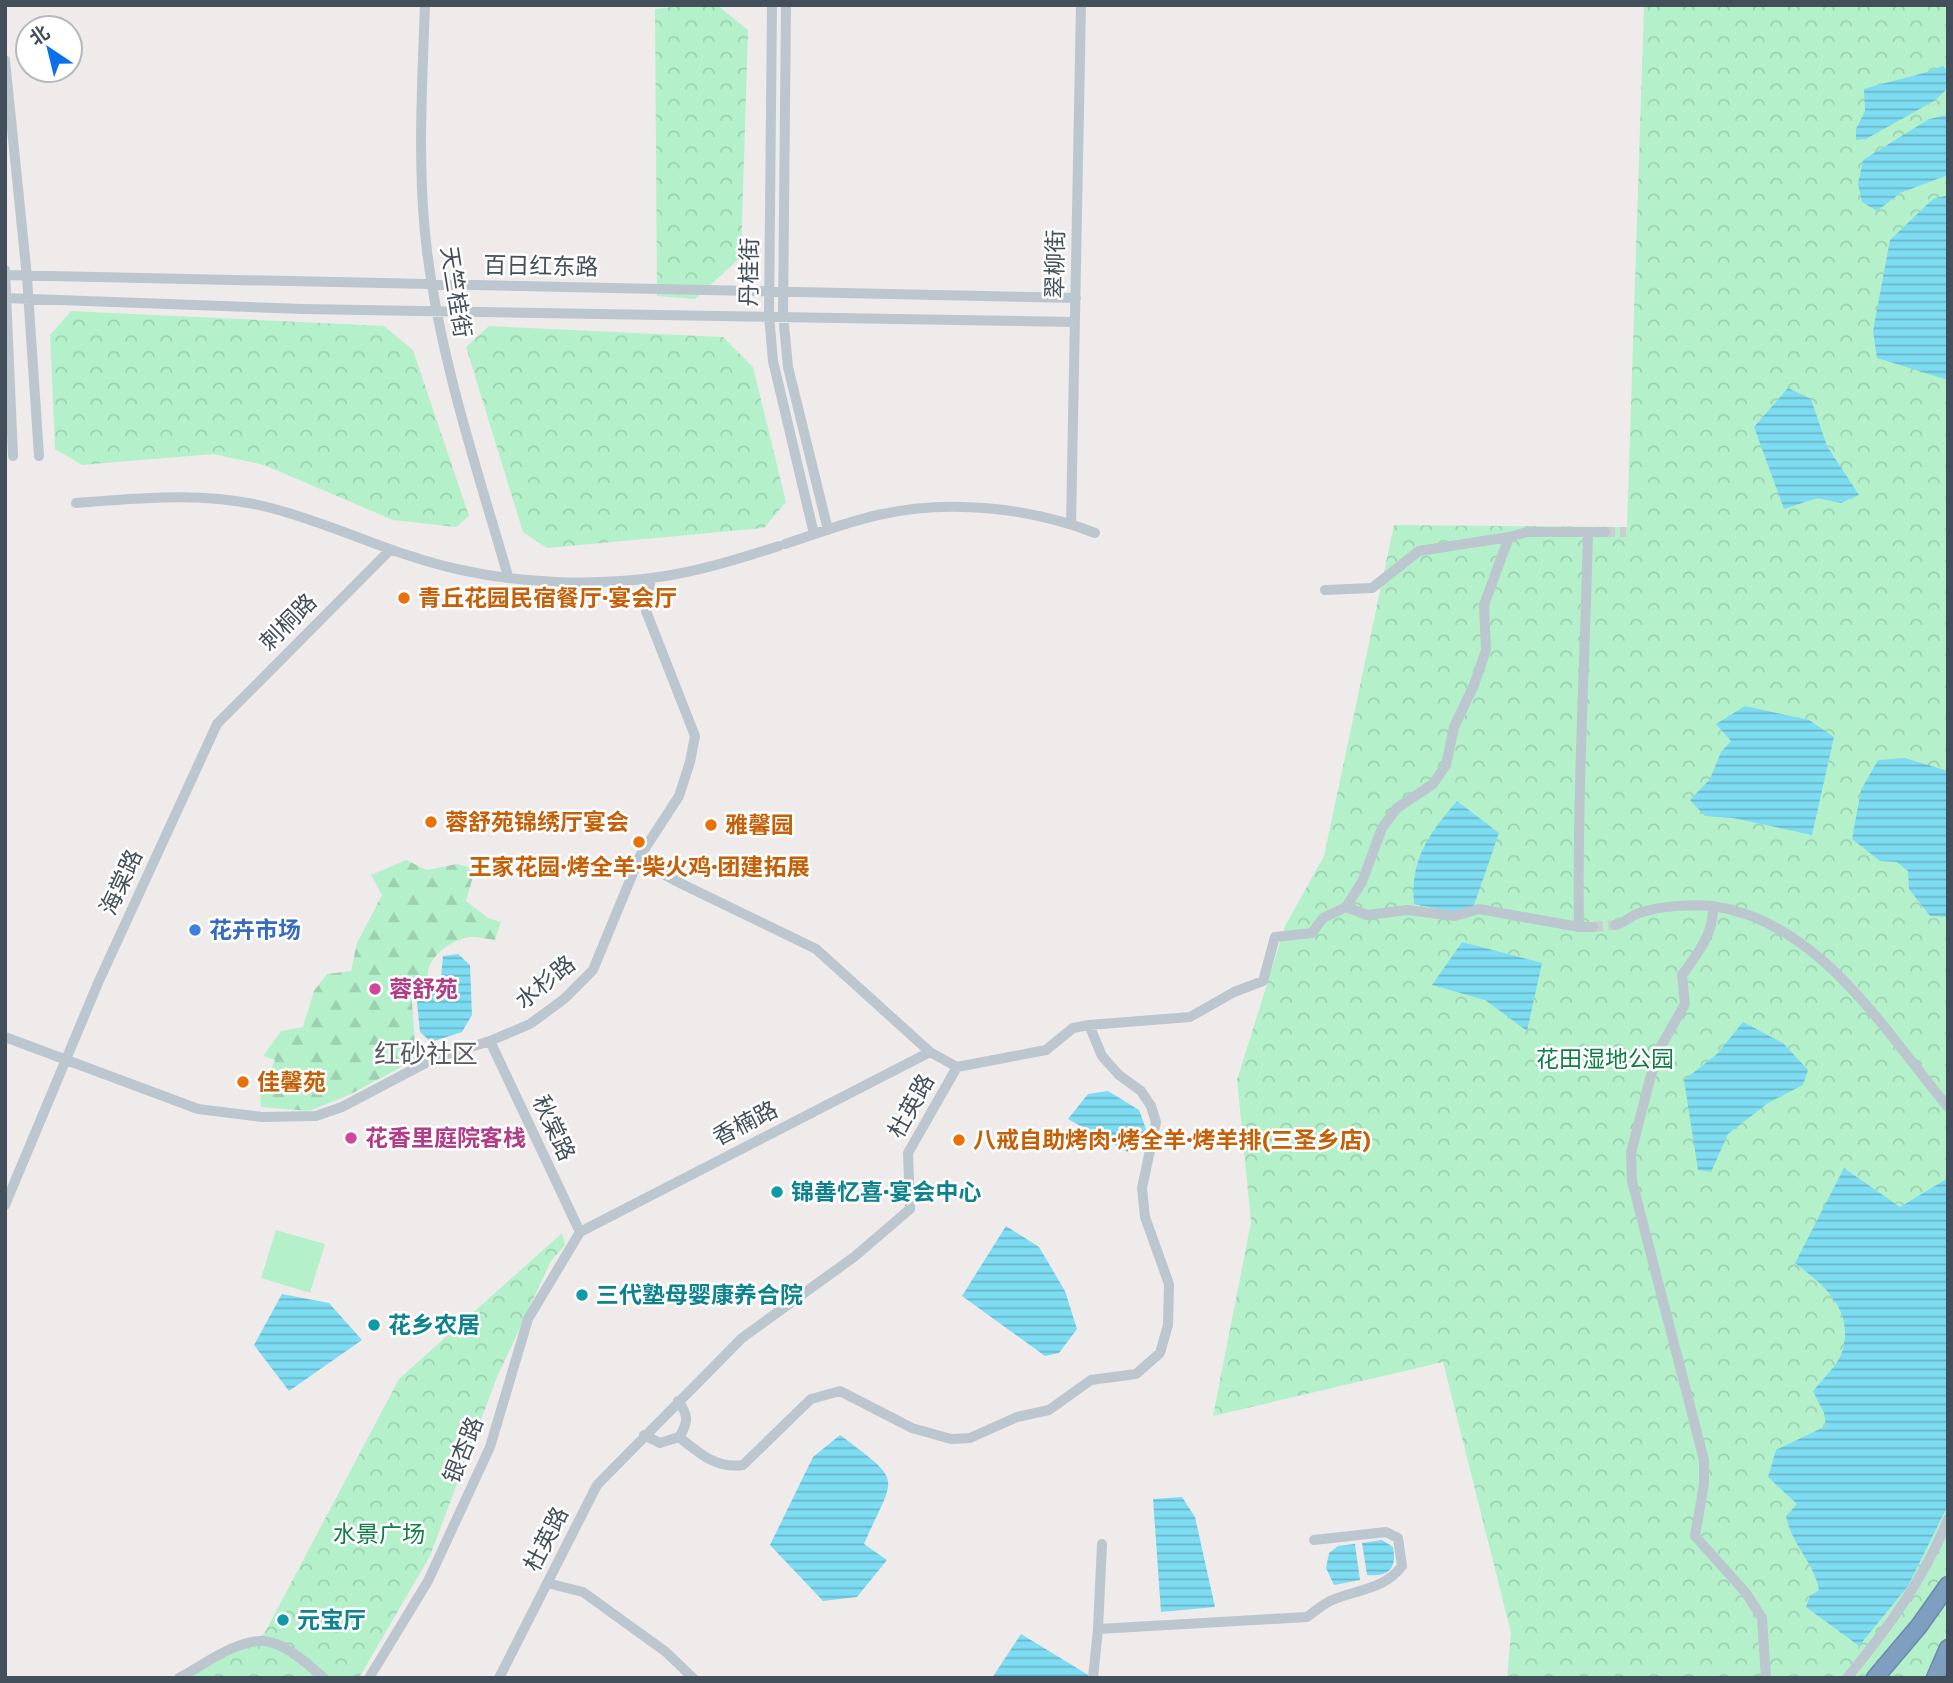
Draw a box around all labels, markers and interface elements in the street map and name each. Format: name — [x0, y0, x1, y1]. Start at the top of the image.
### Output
north arrow — [14, 14, 84, 84]
text: 北 — [25, 21, 54, 50]
street label: 翠柳街 — [1041, 229, 1070, 299]
street label: 丹桂街 — [735, 237, 764, 307]
street label: 天竺桂街 — [435, 245, 476, 340]
street label: 百日红东路 — [483, 252, 599, 281]
place label: 青丘花园民宿餐厅·宴会厅 — [418, 585, 677, 612]
street label: 刺桐路 — [254, 588, 322, 656]
marker: 青丘花园民宿餐厅·宴会厅 — [396, 590, 412, 606]
place label: 蓉舒苑锦绣厅宴会 — [445, 809, 629, 836]
place label: 雅馨园 — [725, 812, 794, 839]
marker: 蓉舒苑锦绣厅宴会 — [423, 814, 439, 830]
marker: 雅馨园 — [703, 817, 719, 833]
marker: 王家花园·烤全羊·柴火鸡·团建拓展 — [631, 834, 647, 850]
street label: 海棠路 — [95, 845, 148, 919]
place label: 王家花园·烤全羊·柴火鸡·团建拓展 — [469, 854, 809, 881]
place label: 花卉市场 — [209, 917, 301, 944]
marker: 花卉市场 — [187, 922, 203, 938]
street label: 水杉路 — [510, 950, 581, 1015]
place label: 蓉舒苑 — [389, 976, 458, 1003]
marker: 蓉舒苑 — [367, 981, 383, 997]
district label: 红砂社区 — [374, 1039, 478, 1069]
park label: 花田湿地公园 — [1536, 1046, 1674, 1073]
place label: 佳馨苑 — [257, 1069, 326, 1096]
street label: 杜英路 — [883, 1070, 940, 1143]
marker: 佳馨苑 — [235, 1074, 251, 1090]
street label: 秋棠路 — [527, 1091, 580, 1165]
street label: 香楠路 — [708, 1096, 782, 1151]
place label: 花香里庭院客栈 — [365, 1125, 526, 1152]
place label: 八戒自助烤肉·烤全羊·烤羊排(三圣乡店) — [973, 1127, 1372, 1154]
marker: 花香里庭院客栈 — [343, 1130, 359, 1146]
marker: 八戒自助烤肉·烤全羊·烤羊排(三圣乡店) — [951, 1132, 967, 1148]
place label: 锦善忆喜·宴会中心 — [791, 1179, 981, 1206]
marker: 锦善忆喜·宴会中心 — [769, 1184, 785, 1200]
place label: 三代塾母婴康养合院 — [596, 1282, 803, 1309]
marker: 三代塾母婴康养合院 — [574, 1287, 590, 1303]
place label: 花乡农居 — [388, 1312, 480, 1339]
marker: 花乡农居 — [366, 1317, 382, 1333]
street label: 银杏路 — [438, 1413, 489, 1487]
street label: 杜英路 — [519, 1502, 574, 1576]
park label: 水景广场 — [333, 1521, 425, 1548]
place label: 元宝厅 — [297, 1607, 366, 1634]
marker: 元宝厅 — [275, 1612, 291, 1628]

